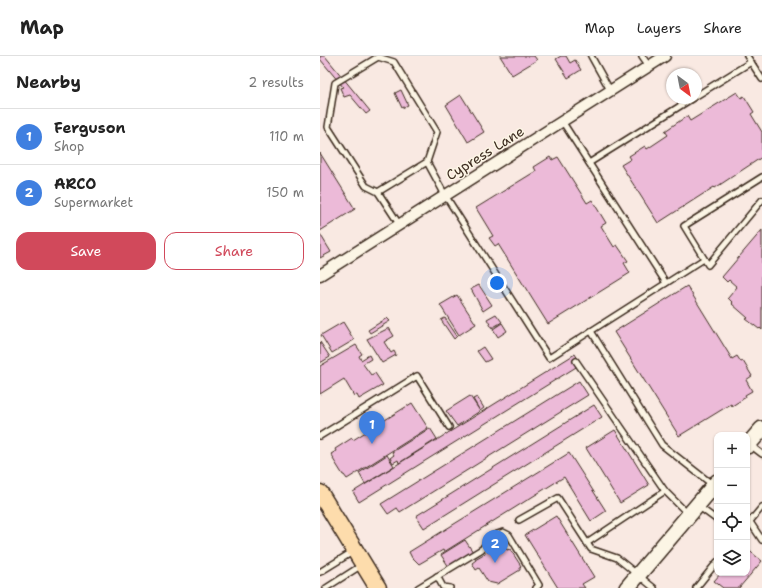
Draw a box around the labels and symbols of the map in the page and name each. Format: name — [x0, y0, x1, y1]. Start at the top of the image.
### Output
north arrow — [666, 68, 702, 104]
street label: Cypress Lane — [443, 122, 527, 184]
your location — [487, 273, 507, 293]
pin: 1 — [359, 411, 385, 444]
pin: 2 — [482, 530, 508, 563]

